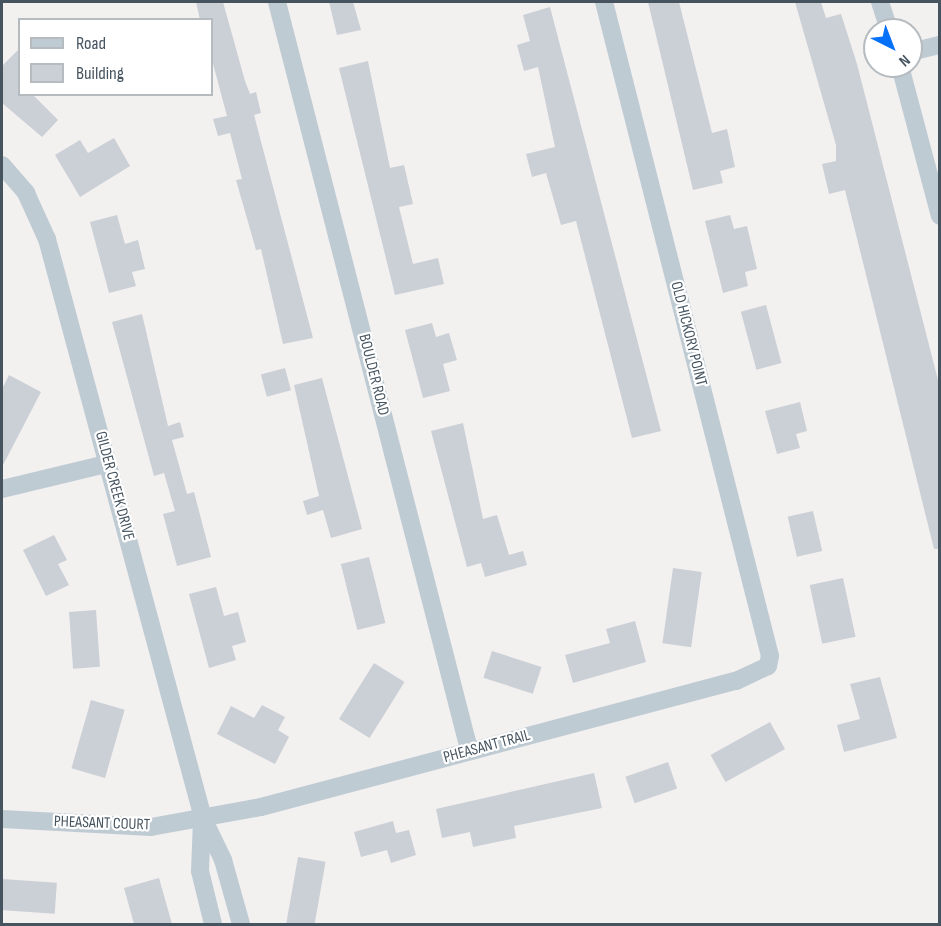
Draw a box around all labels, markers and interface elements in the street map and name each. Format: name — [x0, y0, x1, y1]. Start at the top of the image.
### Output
legend — [18, 18, 213, 96]
north arrow — [863, 18, 923, 78]
text: Road — [76, 33, 106, 54]
text: N — [895, 50, 914, 70]
text: Building — [76, 63, 124, 84]
street label: OLD HICKORY POINT — [666, 280, 710, 388]
street label: BOULDER ROAD — [354, 332, 392, 418]
street label: GILDER CREEK DRIVE — [90, 429, 138, 543]
street label: PHEASANT TRAIL — [442, 726, 532, 768]
street label: PHEASANT COURT — [54, 813, 150, 835]

